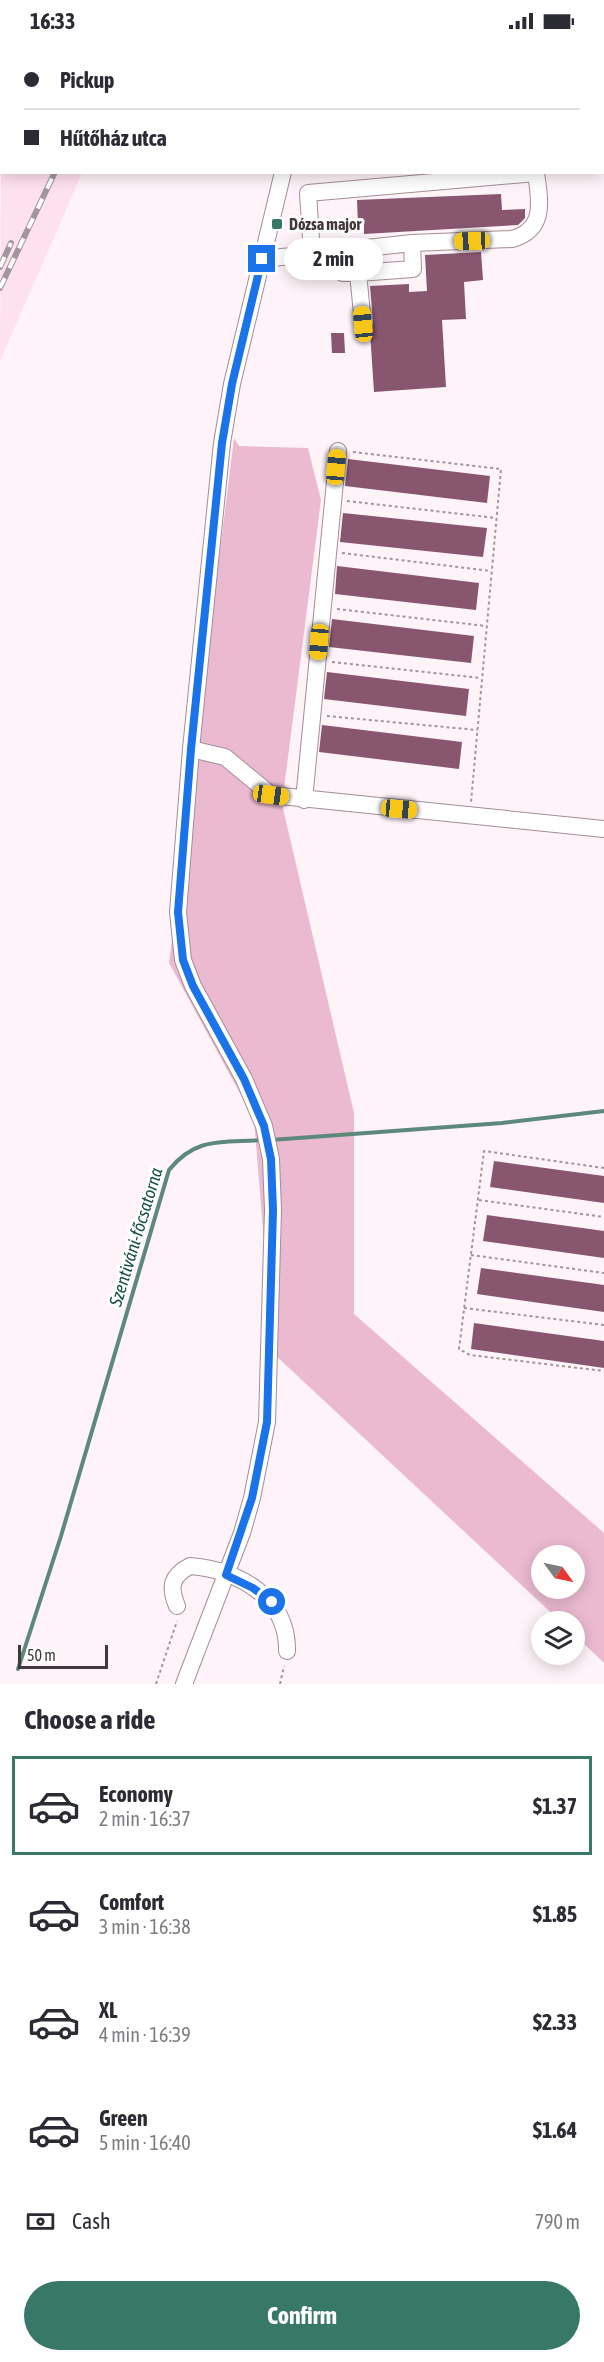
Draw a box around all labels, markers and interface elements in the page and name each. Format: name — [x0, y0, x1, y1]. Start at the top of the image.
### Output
text: 16:33 — [30, 8, 75, 34]
text: Pickup — [60, 67, 115, 93]
text: Hűtőház utca — [60, 125, 167, 151]
place label: Dózsa major — [289, 215, 362, 233]
marker: Dózsa major — [270, 217, 284, 231]
car — [454, 231, 490, 251]
callout: 2 min — [283, 238, 382, 280]
route end — [248, 245, 275, 272]
text: 2 min — [313, 247, 354, 270]
car — [352, 305, 374, 343]
car — [325, 448, 347, 486]
car — [308, 623, 330, 661]
car — [252, 784, 290, 806]
car — [380, 798, 418, 820]
water label: Szentiváni-főcsatorna — [104, 1164, 167, 1310]
north arrow — [531, 1545, 585, 1599]
map controls — [531, 1545, 585, 1665]
route start — [258, 1588, 285, 1615]
button: layers — [531, 1611, 585, 1665]
scale bar — [18, 1642, 108, 1670]
text: 50 m — [27, 1646, 56, 1664]
text: Choose a ride — [24, 1704, 156, 1735]
icon: car — [27, 1779, 81, 1833]
text: Economy — [99, 1781, 173, 1807]
text: $1.37 — [533, 1793, 577, 1819]
text: 2 min · 16:37 — [99, 1807, 191, 1830]
icon: car — [27, 1887, 81, 1941]
text: Comfort — [99, 1889, 164, 1915]
text: $1.85 — [533, 1901, 577, 1927]
text: 3 min · 16:38 — [99, 1915, 191, 1938]
icon: car — [27, 1995, 81, 2049]
text: XL — [99, 1997, 117, 2023]
text: $2.33 — [533, 2009, 577, 2035]
text: 4 min · 16:39 — [99, 2023, 191, 2046]
icon: car — [27, 2103, 81, 2157]
text: Green — [99, 2105, 148, 2131]
text: $1.64 — [533, 2117, 577, 2143]
text: 5 min · 16:40 — [99, 2131, 191, 2154]
icon: cash — [24, 2205, 57, 2238]
text: Cash — [72, 2208, 111, 2234]
text: 790 m — [535, 2210, 580, 2233]
button: Confirm — [24, 2281, 580, 2350]

